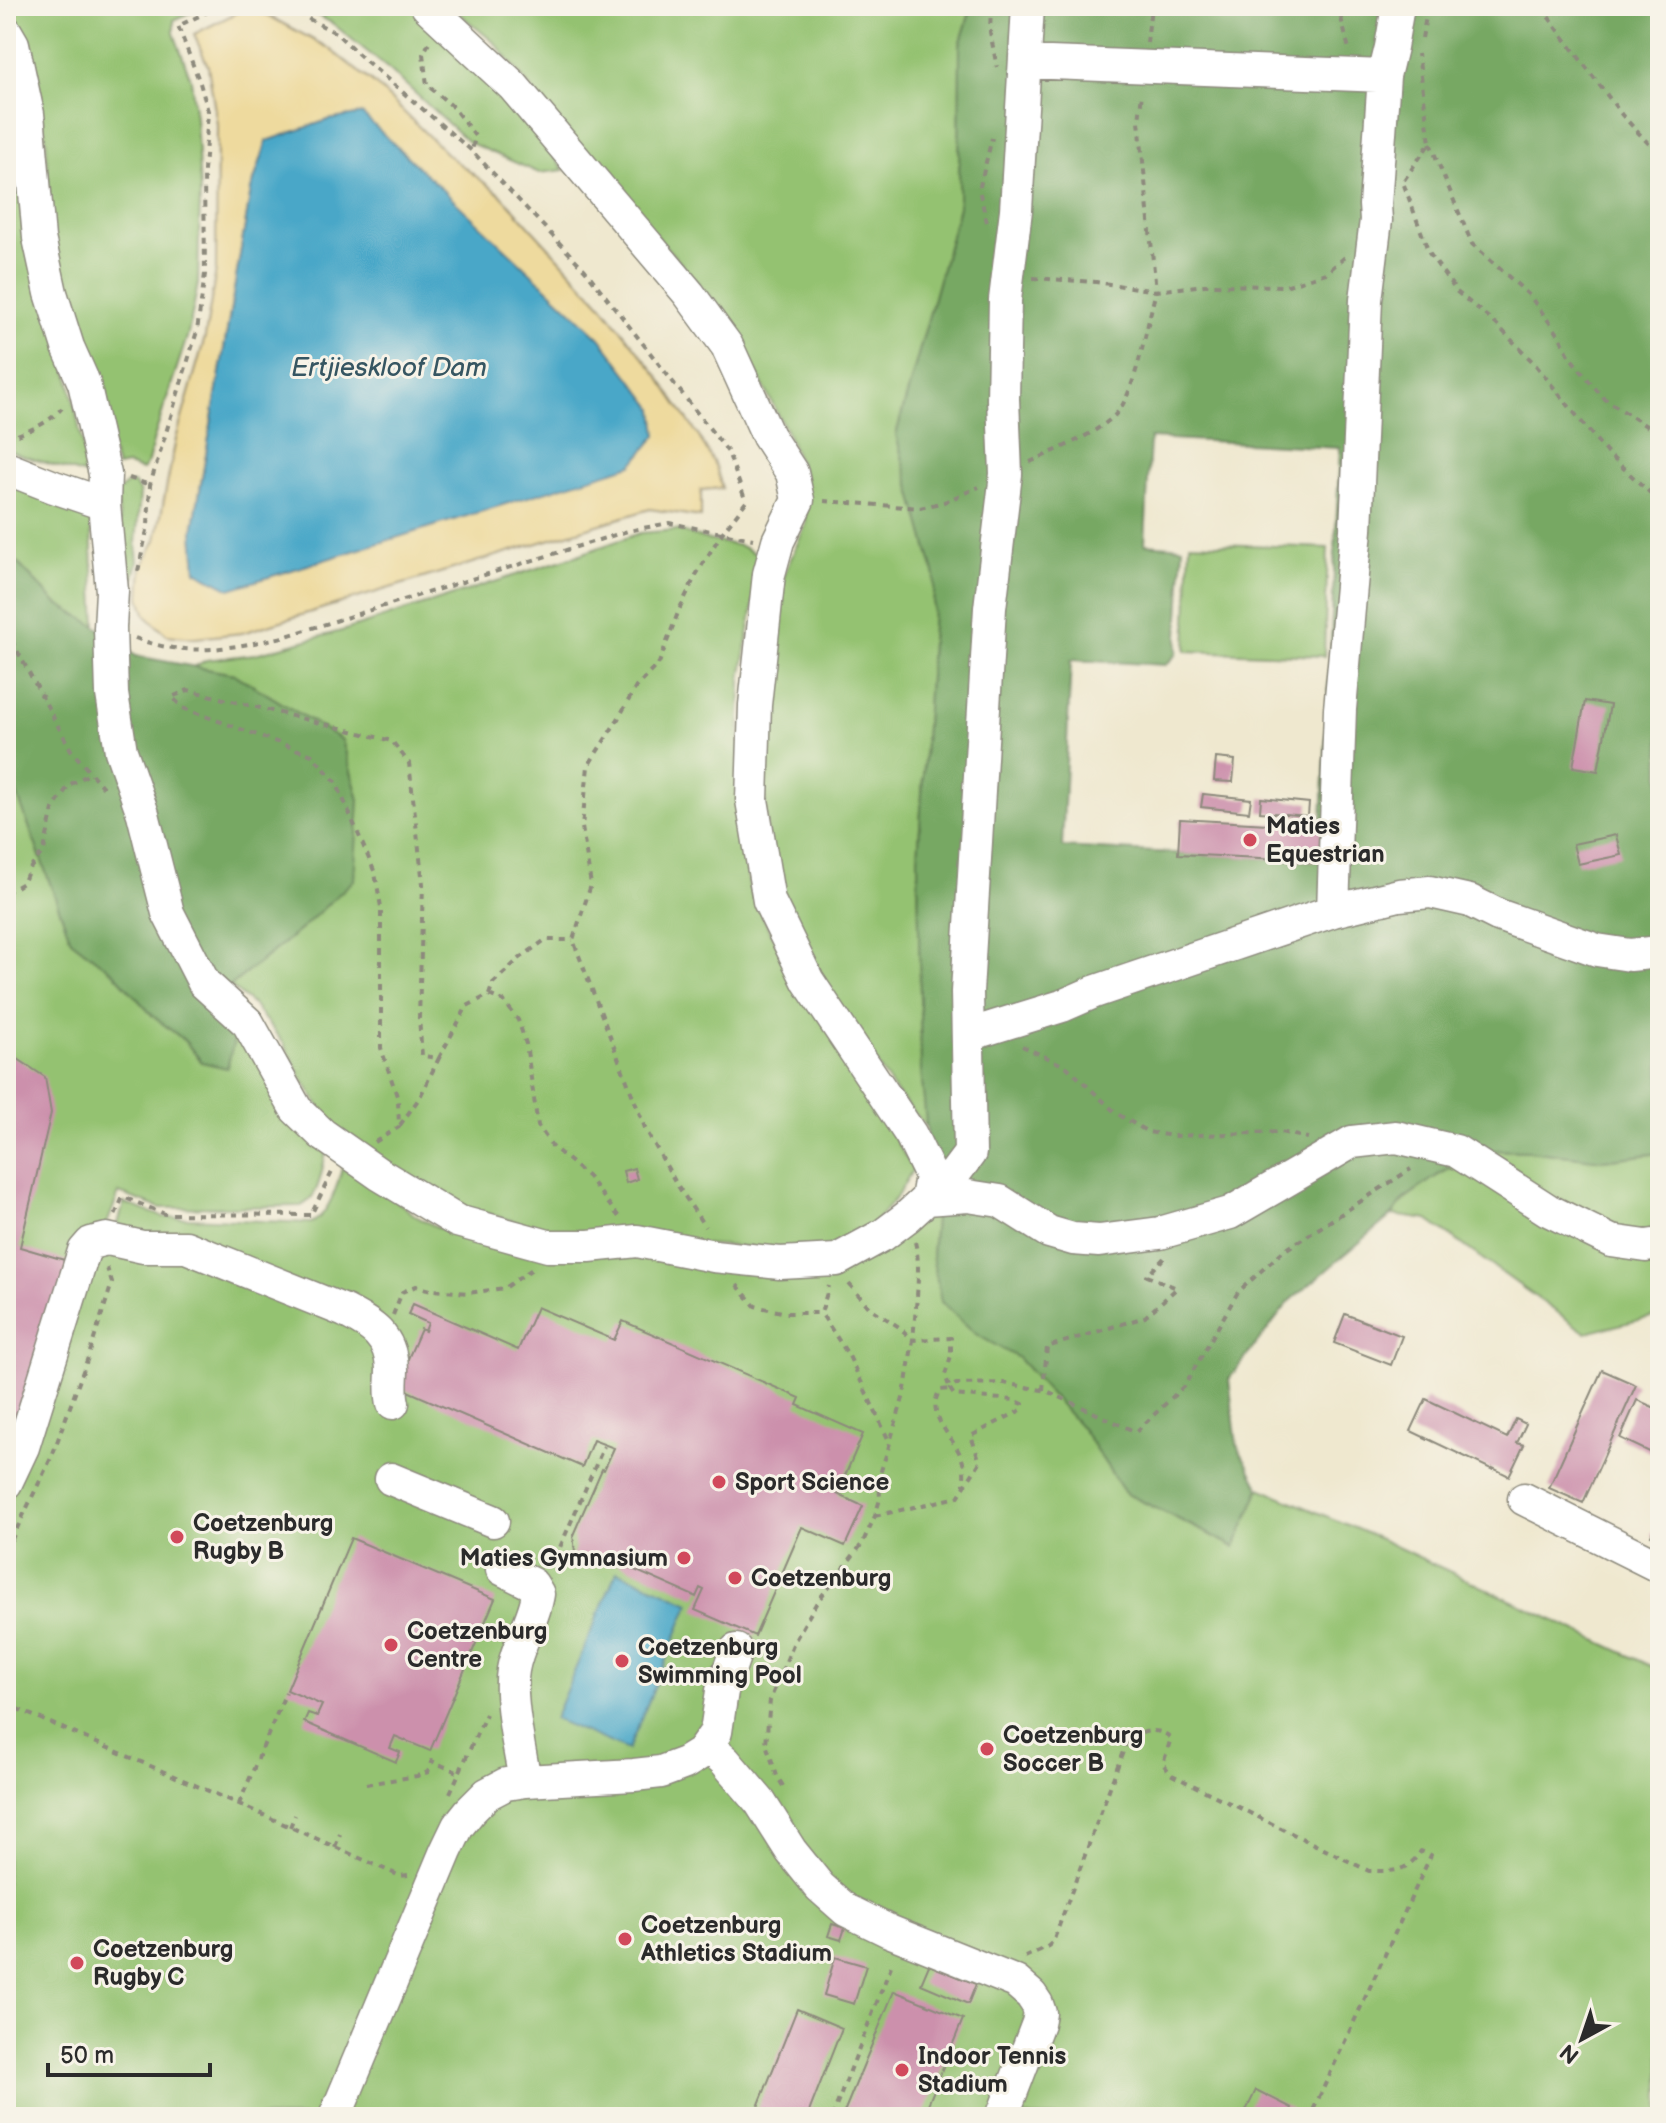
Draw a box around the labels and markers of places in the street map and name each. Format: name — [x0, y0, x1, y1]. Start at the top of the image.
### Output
place label: Maties Equestrian — [1266, 812, 1385, 869]
marker: Maties Equestrian — [1241, 831, 1259, 849]
place label: Sport Science — [735, 1468, 889, 1497]
marker: Sport Science — [710, 1473, 728, 1491]
place label: Coetzenburg Rugby B — [193, 1509, 333, 1566]
marker: Coetzenburg Rugby B — [168, 1528, 186, 1546]
place label: Maties Gymnasium — [460, 1544, 668, 1573]
marker: Maties Gymnasium — [675, 1549, 693, 1567]
place label: Coetzenburg — [751, 1564, 891, 1593]
marker: Coetzenburg — [726, 1569, 744, 1587]
place label: Coetzenburg Centre — [407, 1617, 547, 1674]
place label: Coetzenburg Swimming Pool — [638, 1633, 802, 1690]
marker: Coetzenburg Centre — [382, 1636, 400, 1654]
marker: Coetzenburg Swimming Pool — [613, 1652, 631, 1670]
place label: Coetzenburg Soccer B — [1003, 1721, 1143, 1778]
marker: Coetzenburg Soccer B — [978, 1740, 996, 1758]
place label: Coetzenburg Athletics Stadium — [640, 1911, 832, 1968]
marker: Coetzenburg Athletics Stadium — [616, 1930, 634, 1948]
place label: Coetzenburg Rugby C — [93, 1935, 233, 1992]
marker: Coetzenburg Rugby C — [68, 1954, 86, 1972]
place label: Indoor Tennis Stadium — [918, 2042, 1066, 2099]
marker: Indoor Tennis Stadium — [893, 2061, 911, 2079]

